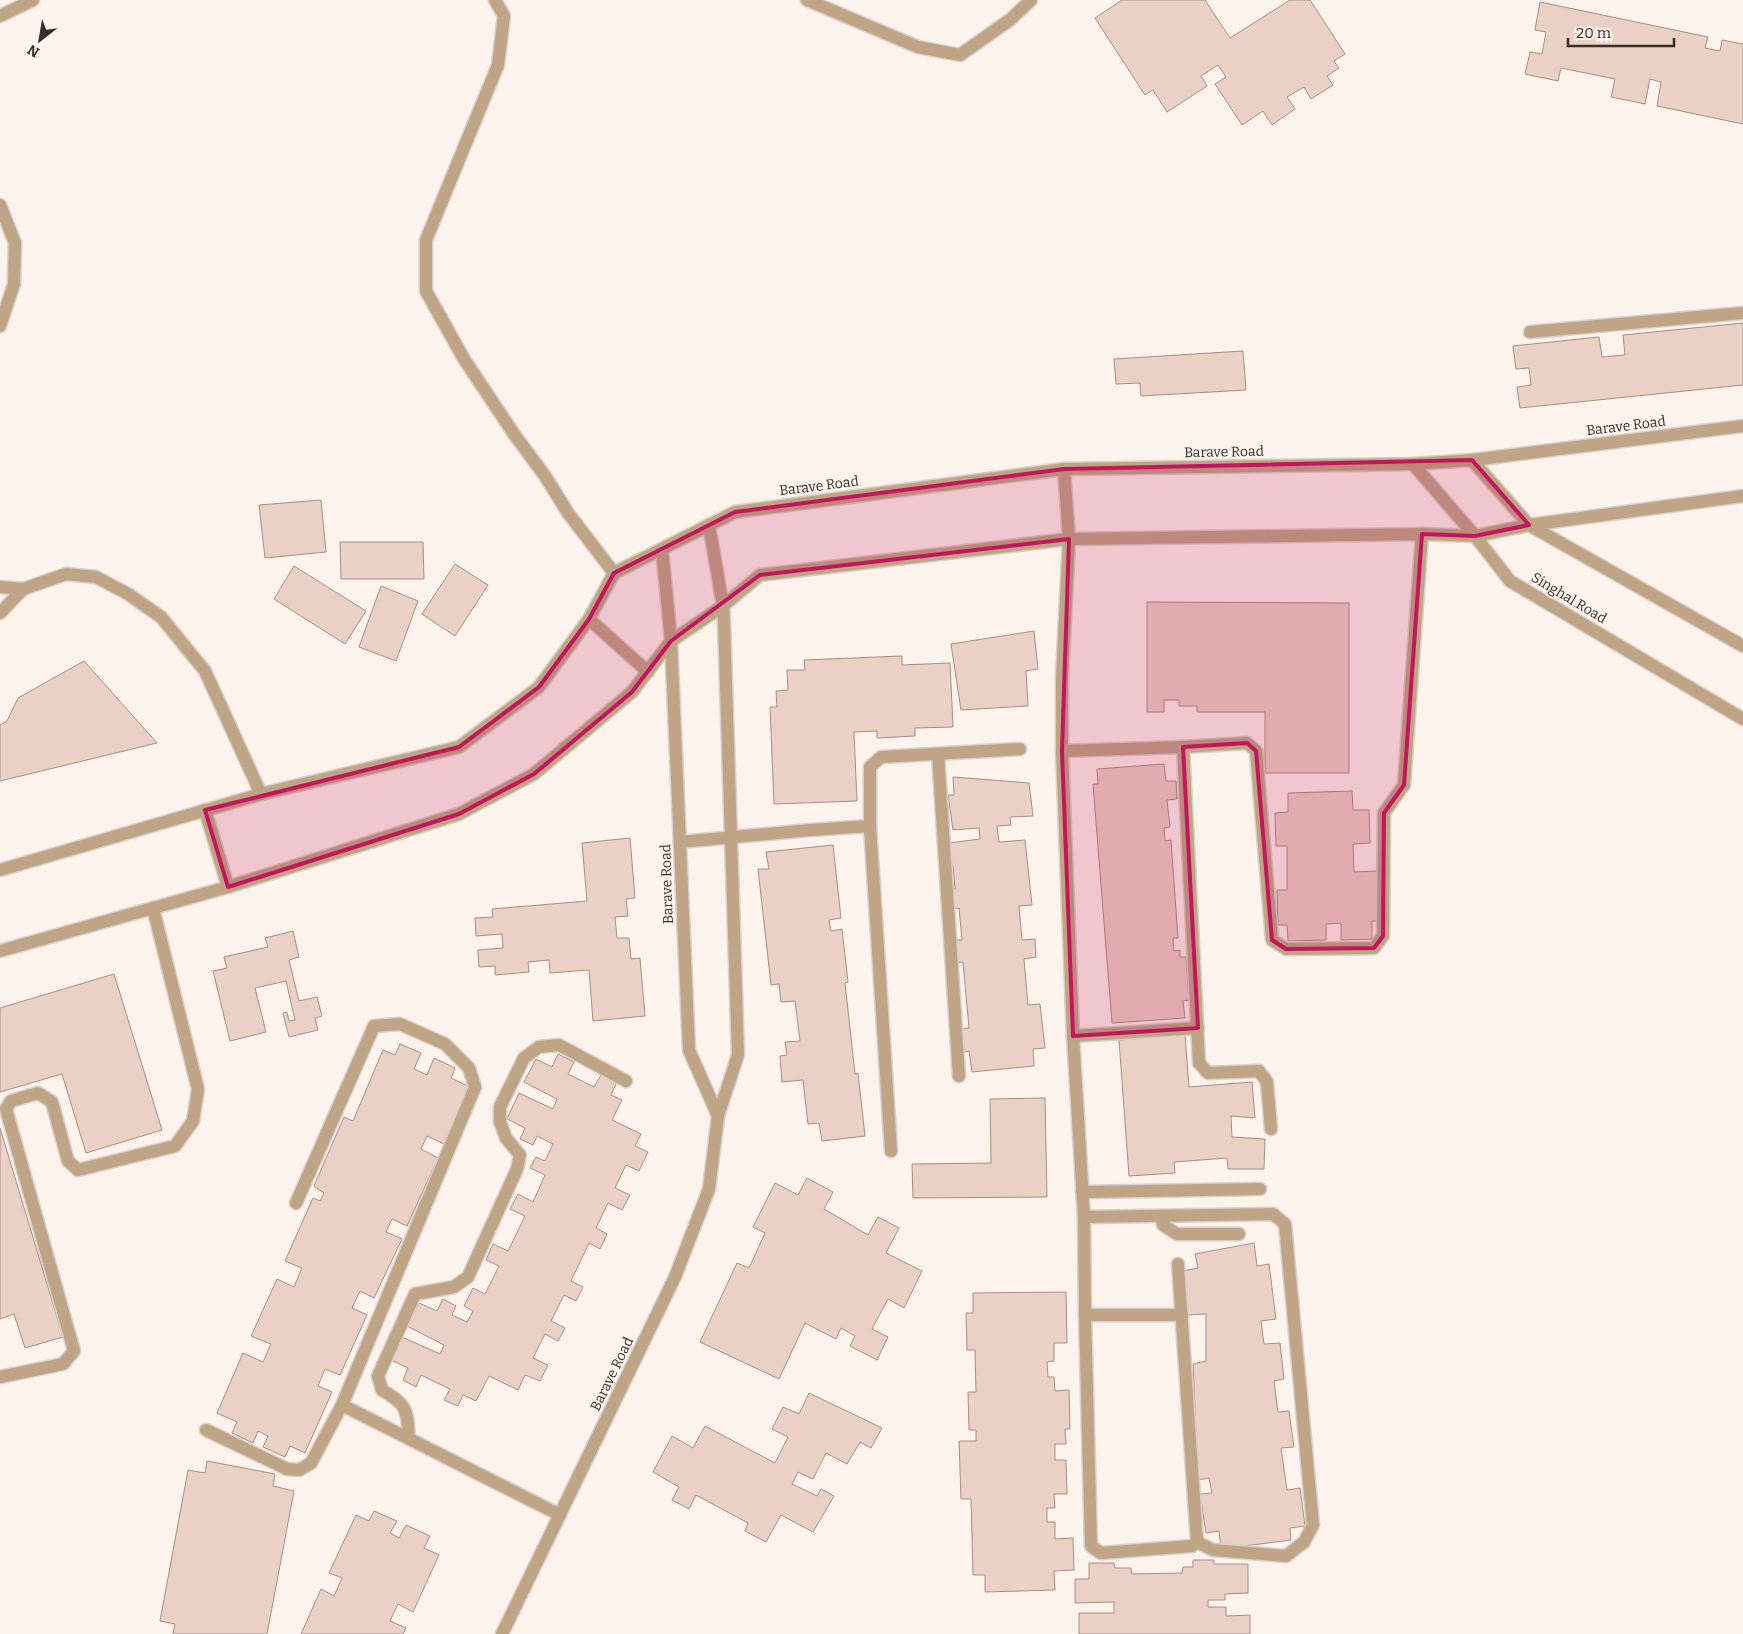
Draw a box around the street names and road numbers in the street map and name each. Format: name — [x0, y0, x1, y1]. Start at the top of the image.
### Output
street label: Barave Road — [1585, 413, 1667, 439]
street label: Barave Road — [1184, 443, 1264, 461]
street label: Barave Road — [778, 473, 860, 499]
street label: Singhal Road — [1528, 569, 1610, 627]
street label: Barave Road — [657, 844, 677, 924]
street label: Barave Road — [587, 1334, 637, 1414]

